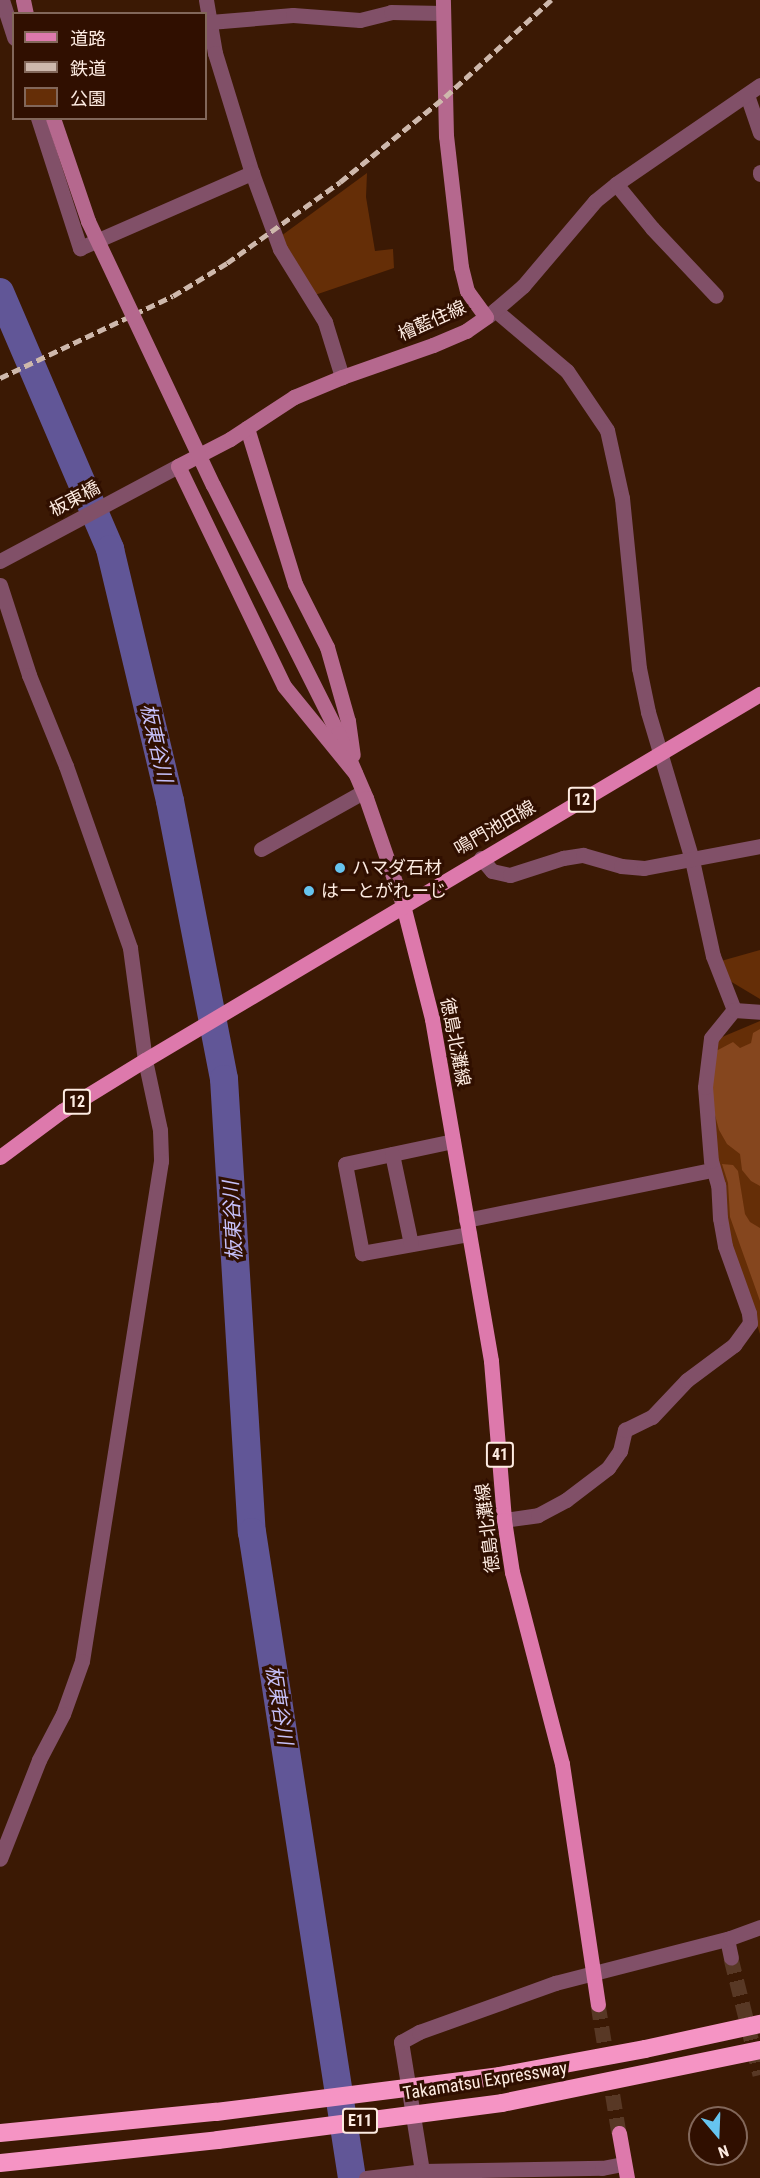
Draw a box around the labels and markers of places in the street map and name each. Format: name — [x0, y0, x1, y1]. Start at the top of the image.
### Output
place label: ハマダ石材 — [352, 857, 442, 879]
marker: ハマダ石材 — [333, 861, 347, 875]
place label: はーとがれーじ — [321, 880, 447, 902]
marker: はーとがれーじ — [302, 884, 316, 898]

